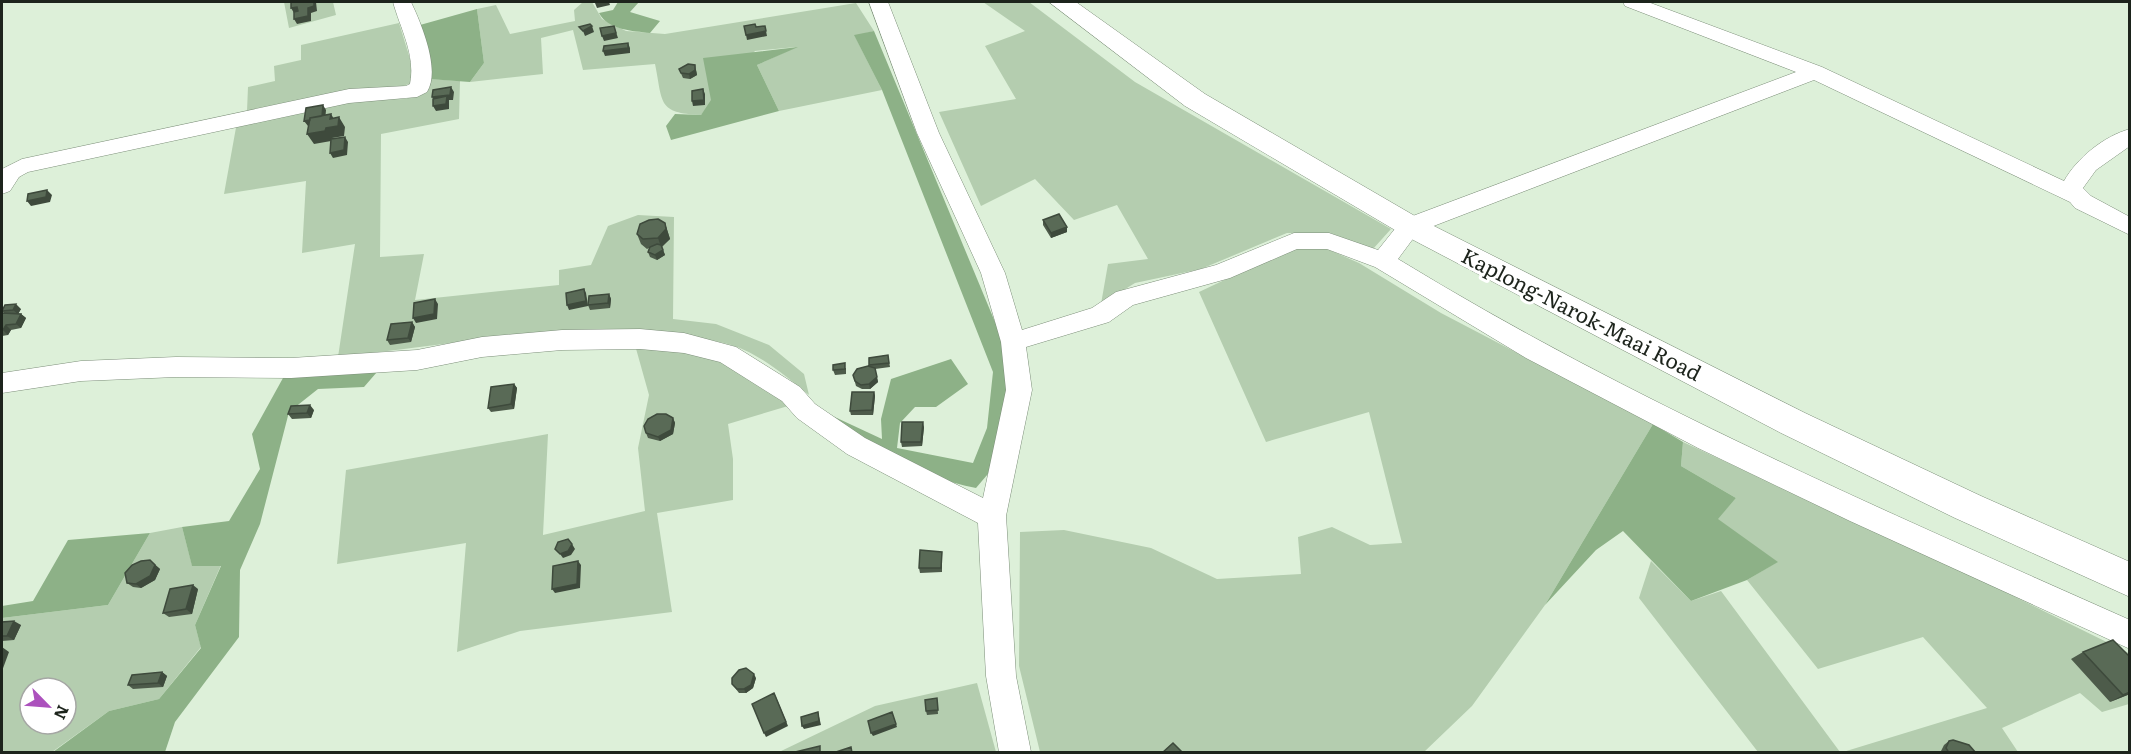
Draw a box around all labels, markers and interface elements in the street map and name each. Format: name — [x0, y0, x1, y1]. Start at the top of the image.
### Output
street label: Kaplong-Narok-Maai Road — [1457, 239, 1708, 387]
north arrow — [18, 676, 78, 736]
text: N — [49, 702, 76, 724]

